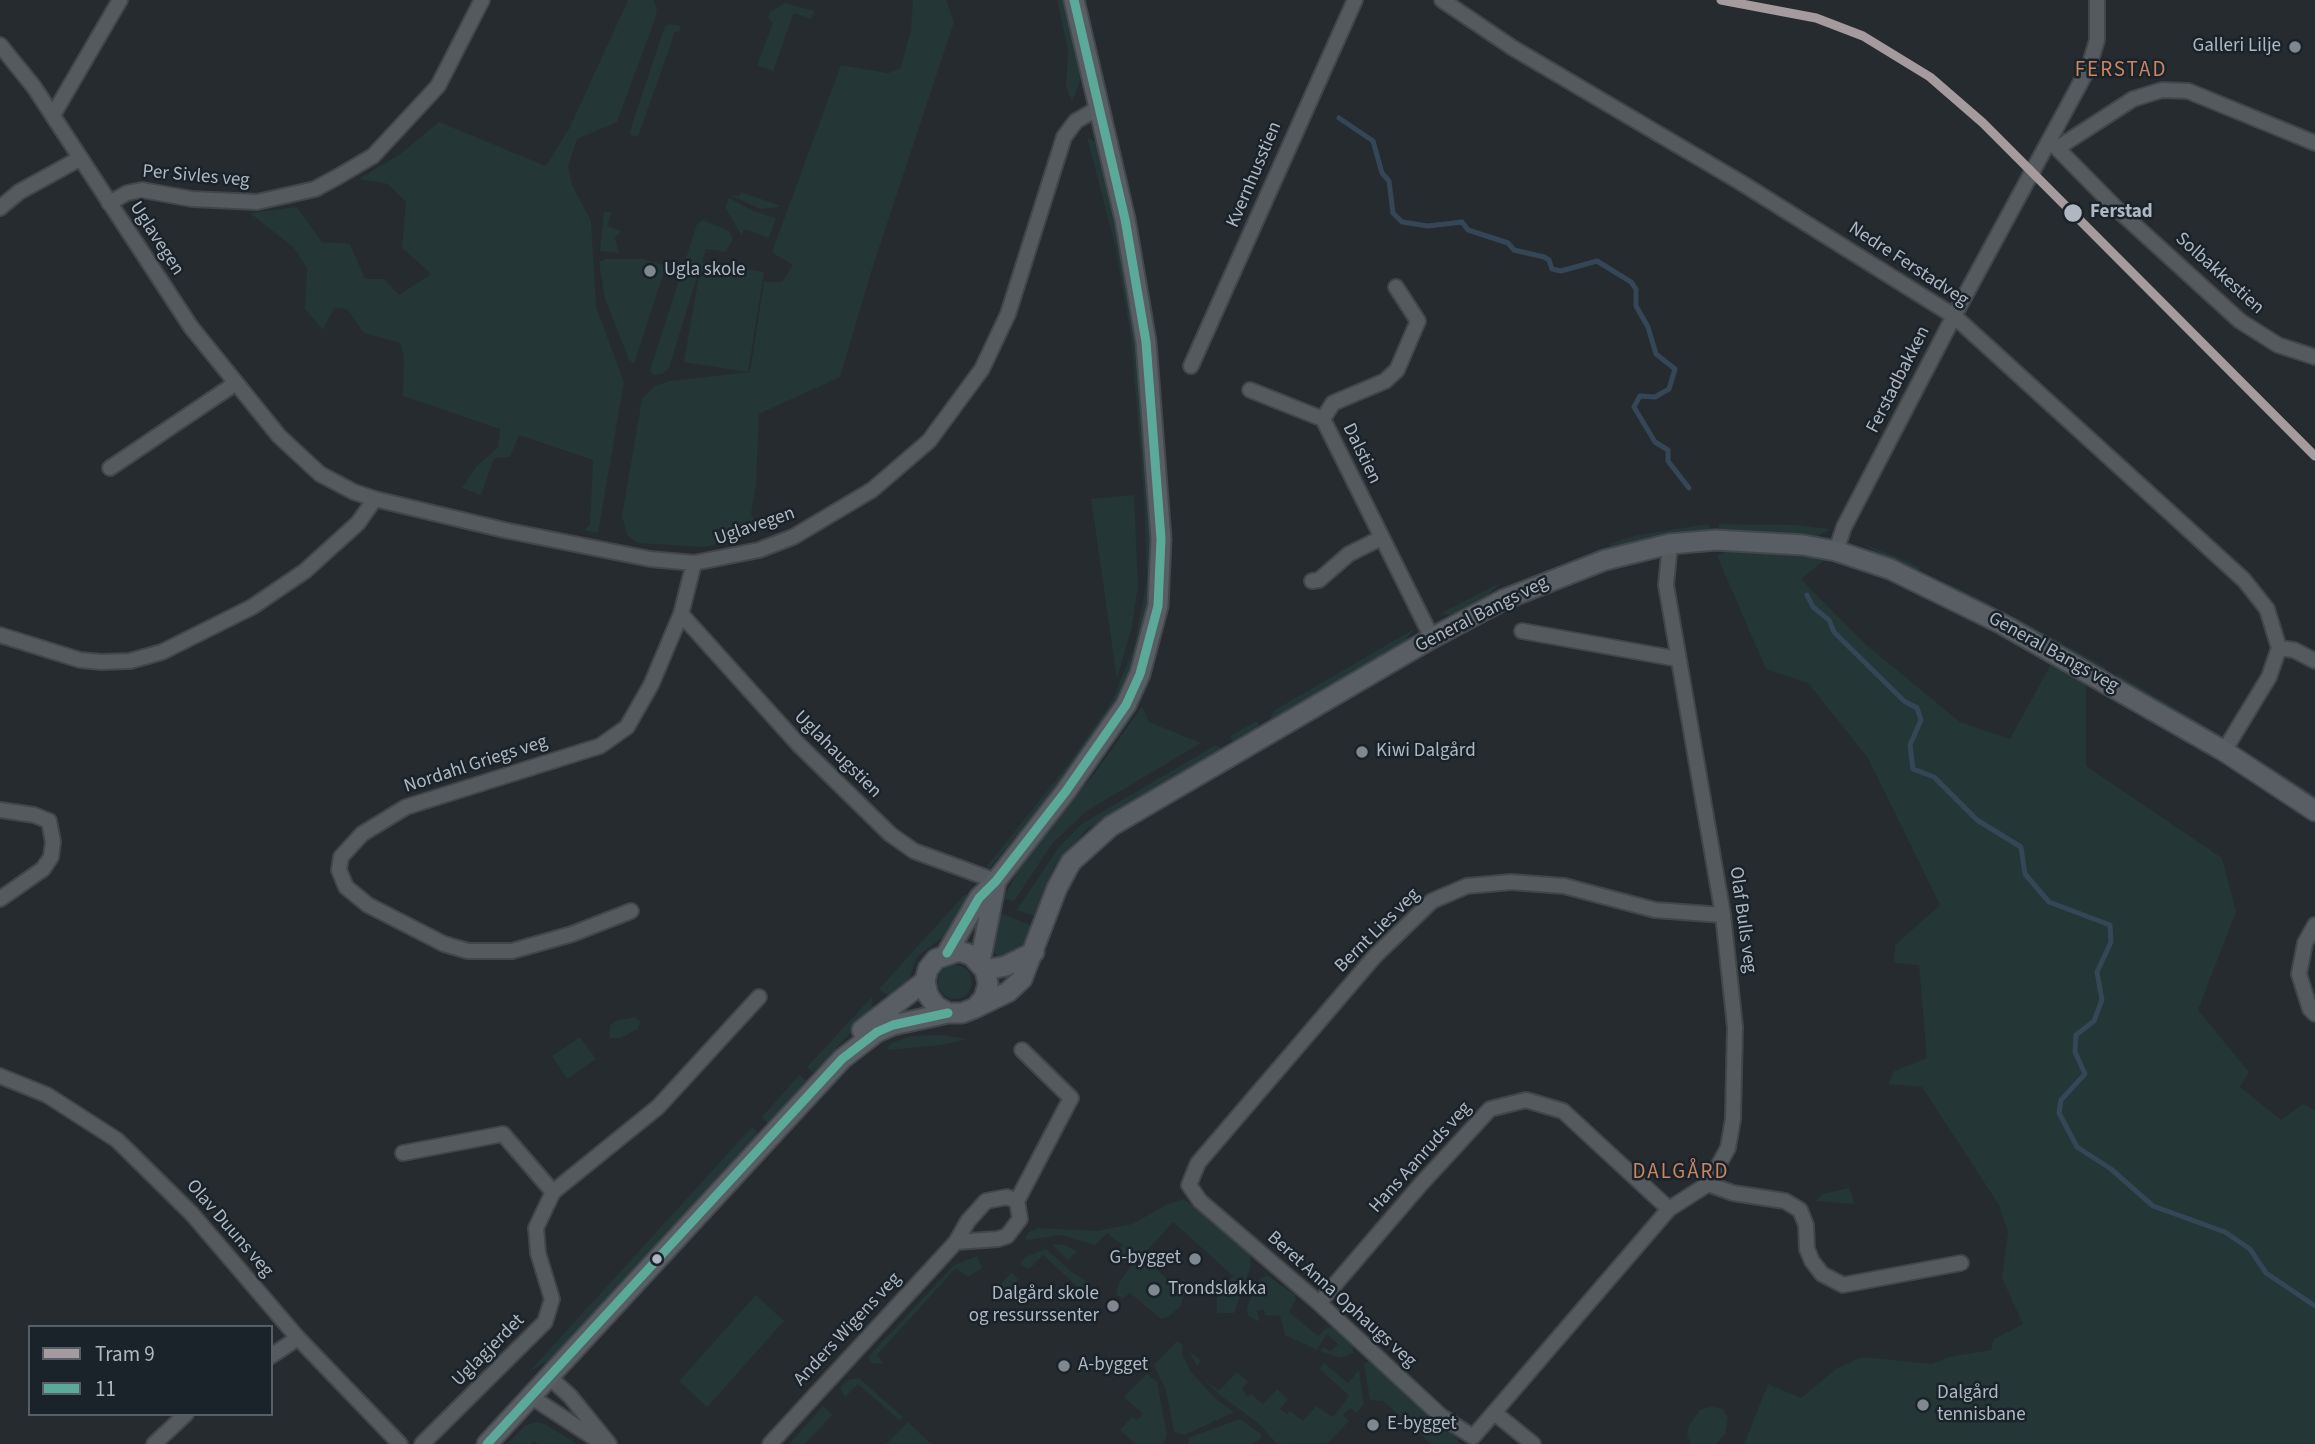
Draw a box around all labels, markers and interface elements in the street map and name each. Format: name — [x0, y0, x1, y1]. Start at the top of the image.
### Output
place label: Galleri Lilje — [2192, 36, 2281, 58]
marker: Galleri Lilje — [2287, 39, 2303, 55]
district label: FERSTAD — [2076, 58, 2166, 84]
street label: Kvernhusstien — [1222, 119, 1288, 231]
street label: Per Sivles veg — [141, 161, 251, 193]
street label: Uglavegen — [124, 198, 188, 280]
marker: Ferstad — [2062, 202, 2084, 224]
place label: Ferstad — [2090, 202, 2153, 224]
street label: Nedre Ferstadveg — [1844, 218, 1972, 312]
street label: Solbakkestien — [2170, 228, 2268, 320]
place label: Ugla skole — [664, 260, 745, 282]
marker: Ugla skole — [642, 263, 658, 279]
street label: Ferstadbakken — [1862, 323, 1936, 437]
street label: Dalstien — [1337, 420, 1385, 488]
street label: Uglavegen — [712, 503, 798, 551]
street label: General Bangs veg — [1412, 572, 1552, 658]
street label: General Bangs veg — [1984, 608, 2122, 698]
street label: Uglahaugstien — [788, 706, 886, 804]
street label: Nordahl Griegs veg — [401, 731, 551, 799]
place label: Kiwi Dalgård — [1376, 741, 1476, 763]
marker: Kiwi Dalgård — [1354, 744, 1370, 760]
street label: Olaf Bulls veg — [1723, 865, 1761, 975]
street label: Bernt Lies veg — [1331, 884, 1425, 978]
street label: Hans Aanruds veg — [1365, 1098, 1477, 1218]
district label: DALGÅRD — [1633, 1160, 1729, 1186]
street label: Olav Duuns veg — [180, 1176, 278, 1282]
street label: Beret Anna Ophaugs veg — [1262, 1227, 1420, 1373]
place label: G-bygget — [1110, 1248, 1181, 1270]
marker: G-bygget — [1187, 1251, 1203, 1267]
unlabelled marker — [650, 1252, 664, 1266]
street label: Anders Wigens veg — [790, 1268, 906, 1392]
place label: Trondsløkka — [1168, 1279, 1266, 1301]
marker: Trondsløkka — [1146, 1282, 1162, 1298]
place label: Dalgård skole og ressurssenter — [969, 1284, 1099, 1328]
marker: Dalgård skole og ressurssenter — [1105, 1298, 1121, 1314]
street label: Uglagjerdet — [448, 1310, 530, 1392]
legend — [28, 1325, 273, 1416]
text: Tram 9 — [95, 1339, 155, 1369]
place label: A-bygget — [1078, 1355, 1148, 1377]
marker: A-bygget — [1056, 1358, 1072, 1374]
text: 11 — [95, 1374, 116, 1404]
place label: Dalgård tennisbane — [1937, 1383, 2026, 1427]
marker: Dalgård tennisbane — [1915, 1397, 1931, 1413]
place label: E-bygget — [1387, 1414, 1457, 1436]
marker: E-bygget — [1365, 1417, 1381, 1433]

